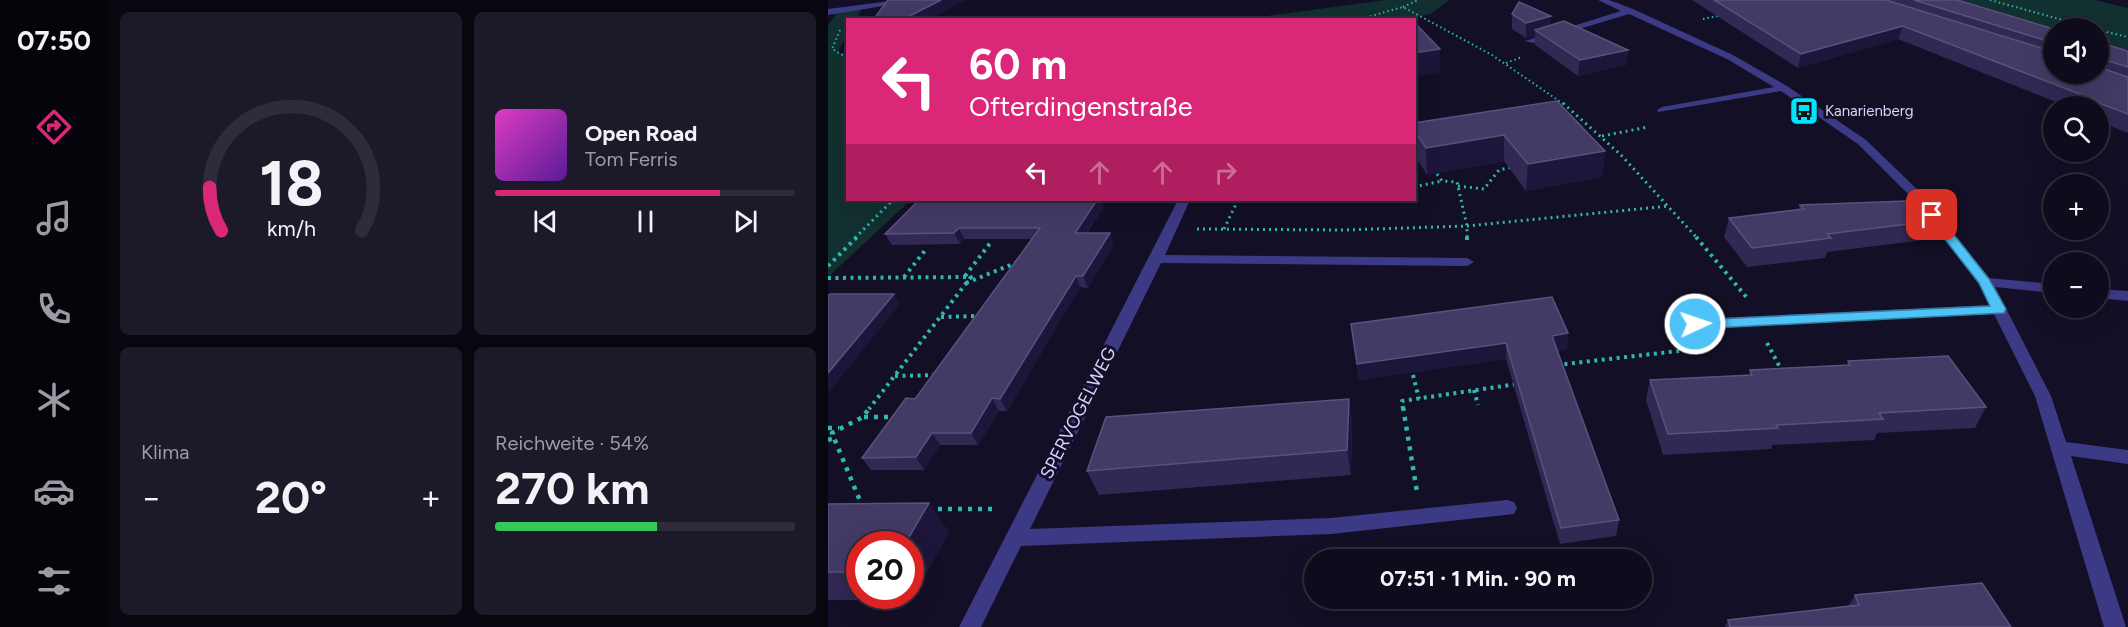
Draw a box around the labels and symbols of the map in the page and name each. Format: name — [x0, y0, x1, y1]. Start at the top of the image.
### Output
bus stop icon: Kanarienberg — [1788, 95, 1820, 127]
place label: Kanarienberg — [1825, 102, 1914, 120]
pin — [1906, 189, 1957, 240]
position arrow — [1663, 292, 1727, 356]
street label: SPERVOGELWEG — [1035, 343, 1121, 483]
speed limit sign: 20 — [846, 531, 924, 609]

